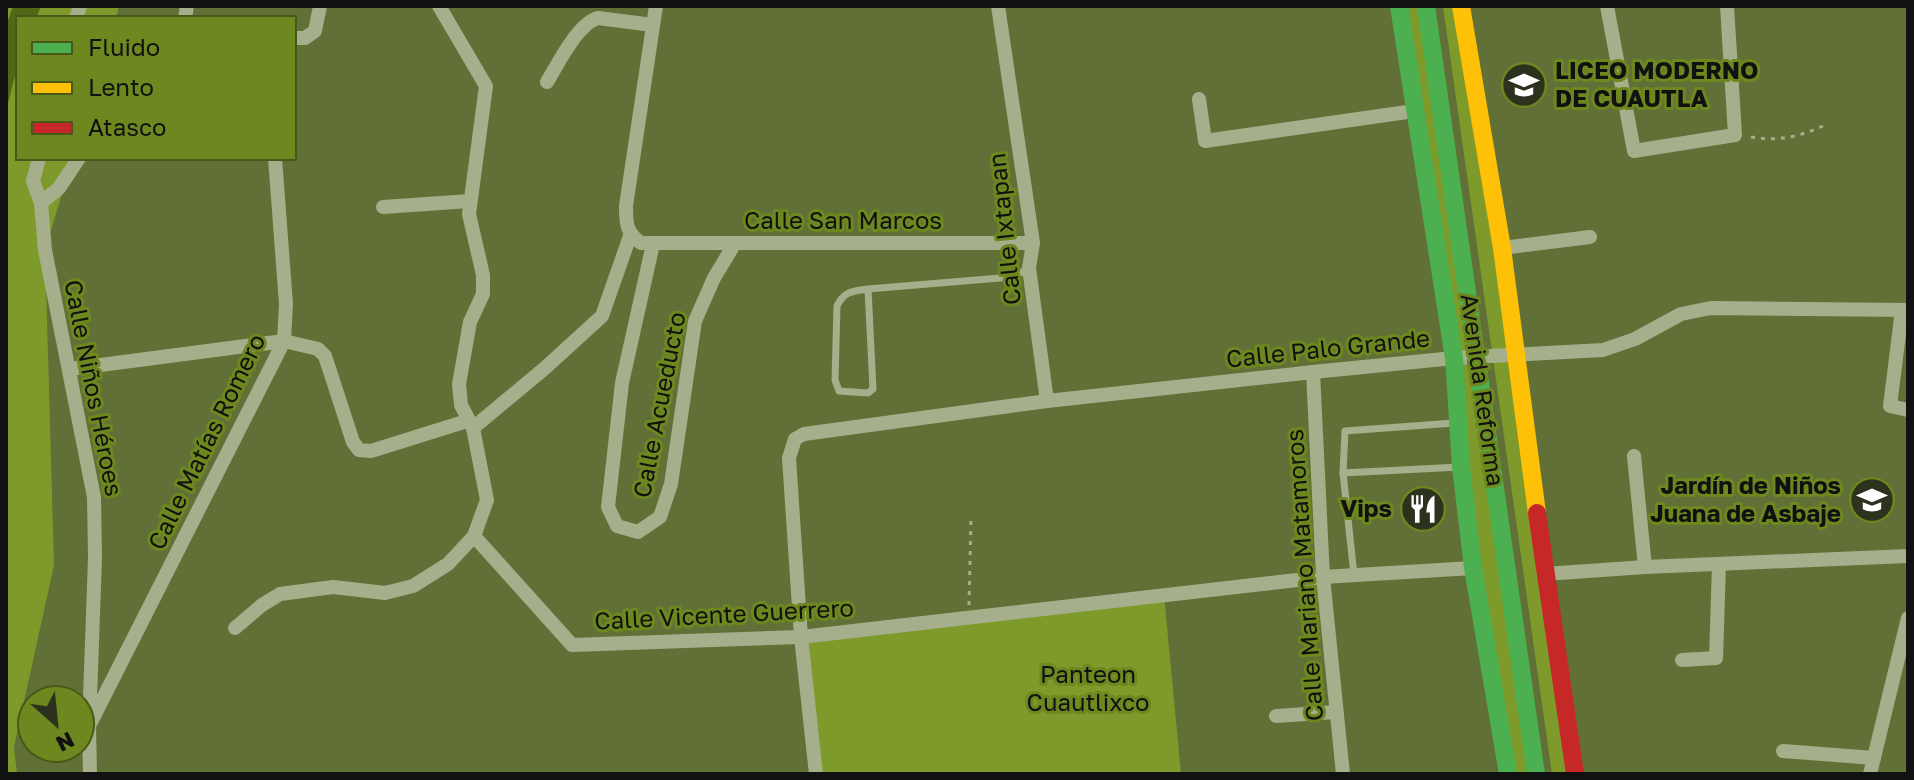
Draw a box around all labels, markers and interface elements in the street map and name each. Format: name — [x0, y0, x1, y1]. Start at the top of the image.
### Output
legend — [16, 16, 296, 160]
text: Fluido — [88, 32, 160, 61]
place label: LICEO MODERNO DE CUAUTLA — [1555, 55, 1759, 112]
school or university icon: LICEO MODERNO DE CUAUTLA — [1500, 61, 1548, 109]
text: Lento — [88, 72, 154, 101]
text: Atasco — [88, 112, 166, 141]
street label: Calle Ixtapan — [981, 152, 1026, 306]
street label: Calle San Marcos — [744, 205, 942, 234]
street label: Calle Niños Héroes — [59, 277, 130, 498]
street label: Avenida Reforma — [1456, 292, 1511, 488]
street label: Calle Acueducto — [626, 309, 691, 500]
street label: Calle Palo Grande — [1224, 322, 1431, 373]
street label: Calle Matías Romero — [141, 329, 270, 554]
street label: Calle Mariano Matamoros — [1279, 428, 1328, 722]
place label: Jardín de Niños Juana de Asbaje — [1650, 470, 1841, 527]
school or university icon: Jardín de Niños Juana de Asbaje — [1848, 476, 1896, 524]
restaurant icon: Vips — [1399, 485, 1447, 533]
place label: Vips — [1340, 493, 1392, 522]
street label: Calle Vicente Guerrero — [593, 592, 854, 635]
park label: Panteon Cuautlixco — [1027, 659, 1149, 716]
north arrow — [16, 684, 96, 764]
text: N — [52, 726, 79, 758]

